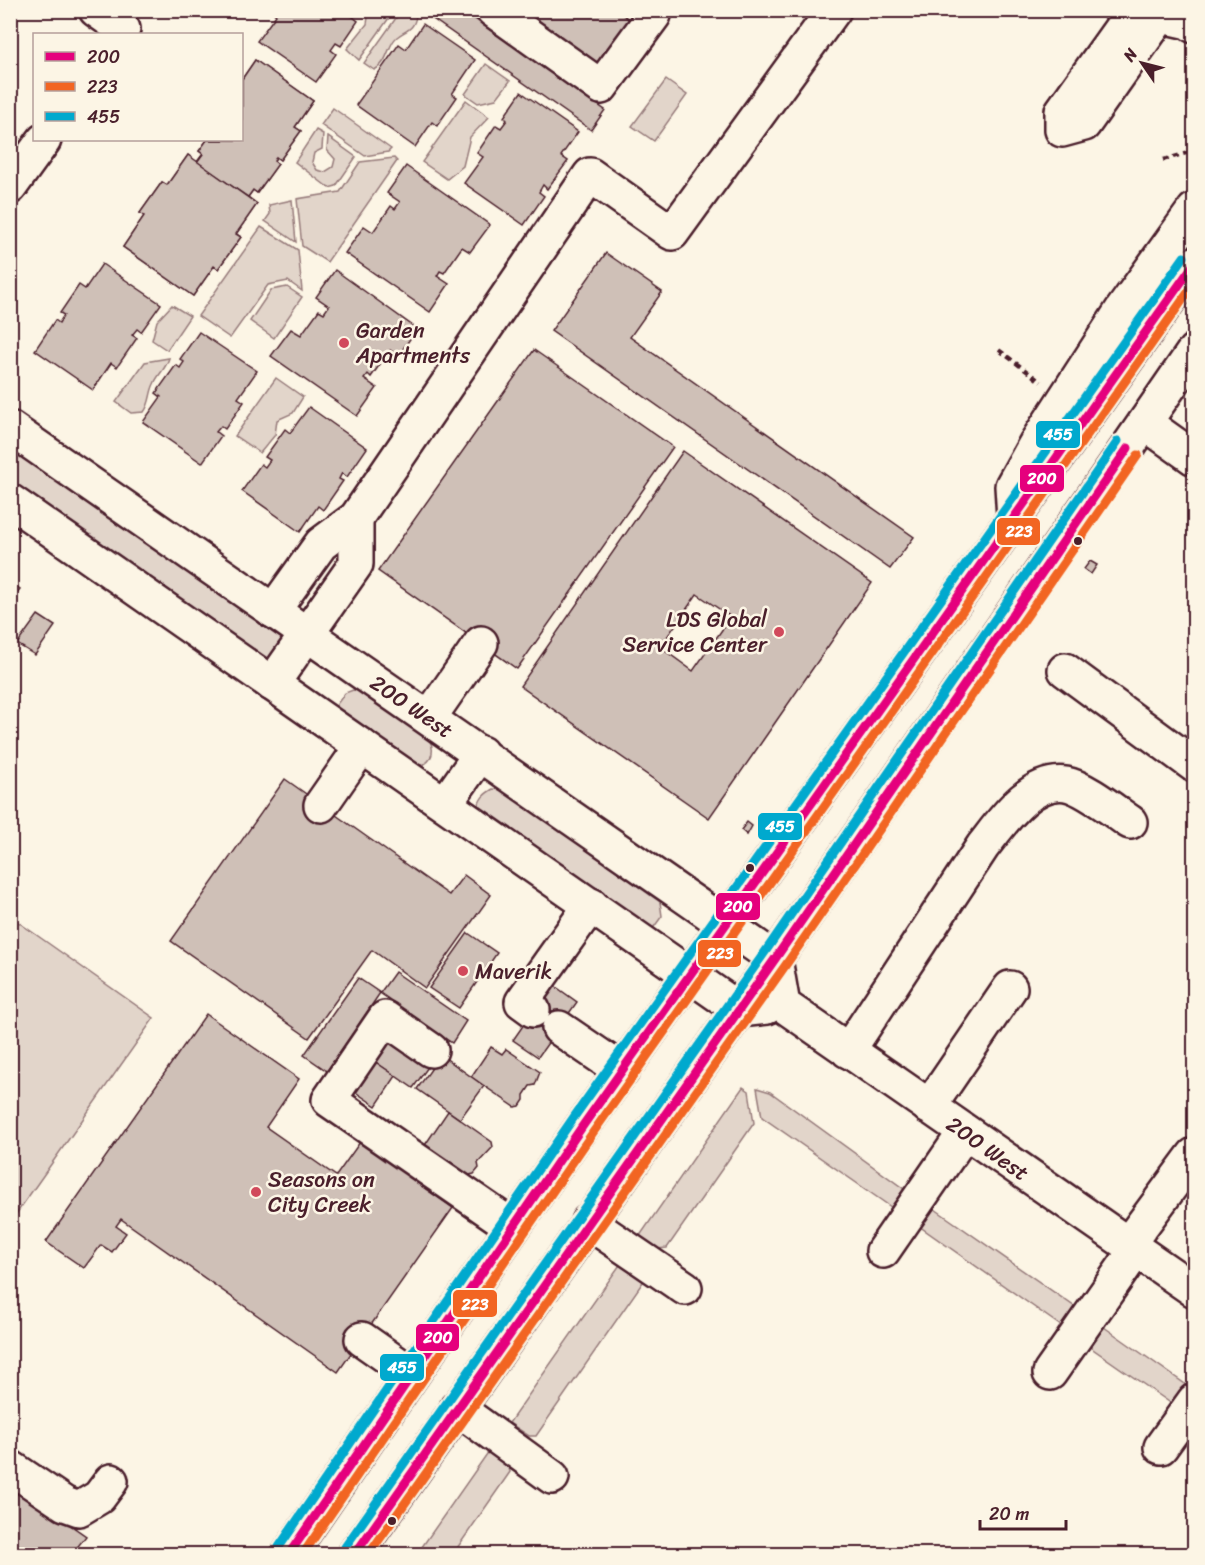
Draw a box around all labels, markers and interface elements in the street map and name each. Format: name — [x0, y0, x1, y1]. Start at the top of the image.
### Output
legend — [33, 33, 243, 141]
north arrow — [1112, 33, 1172, 93]
text: 200 — [87, 41, 120, 73]
text: N — [1114, 41, 1146, 68]
text: 223 — [87, 71, 118, 103]
text: 455 — [87, 101, 120, 133]
place label: Garden Apartments — [355, 311, 471, 375]
marker: Garden Apartments — [337, 336, 351, 350]
line badge: 455 — [1035, 420, 1081, 449]
text: 455 — [1042, 420, 1073, 449]
line badge: 200 — [1019, 464, 1065, 493]
text: 200 — [1026, 464, 1057, 493]
line badge: 223 — [996, 517, 1041, 546]
text: 223 — [1004, 517, 1033, 546]
unlabelled marker — [1072, 535, 1084, 547]
place label: LDS Global Service Center — [622, 600, 768, 664]
marker: LDS Global Service Center — [772, 625, 786, 639]
street label: 200 West — [362, 664, 462, 749]
line badge: 455 — [757, 812, 803, 841]
text: 455 — [764, 812, 795, 841]
unlabelled marker — [744, 862, 756, 874]
line badge: 200 — [715, 892, 761, 921]
text: 200 — [722, 892, 753, 921]
line badge: 223 — [697, 939, 742, 968]
text: 223 — [705, 939, 734, 968]
place label: Maverik — [475, 952, 552, 991]
marker: Maverik — [456, 964, 470, 978]
street label: 200 West — [938, 1105, 1038, 1192]
place label: Seasons on City Creek — [268, 1160, 375, 1224]
marker: Seasons on City Creek — [249, 1185, 263, 1199]
line badge: 223 — [452, 1289, 498, 1318]
text: 223 — [460, 1290, 489, 1319]
line badge: 200 — [415, 1323, 460, 1352]
text: 200 — [422, 1323, 453, 1352]
line badge: 455 — [379, 1353, 425, 1382]
text: 455 — [386, 1353, 417, 1382]
scale bar — [980, 1493, 1066, 1531]
text: 20 m — [989, 1498, 1029, 1530]
unlabelled marker — [386, 1515, 398, 1527]

